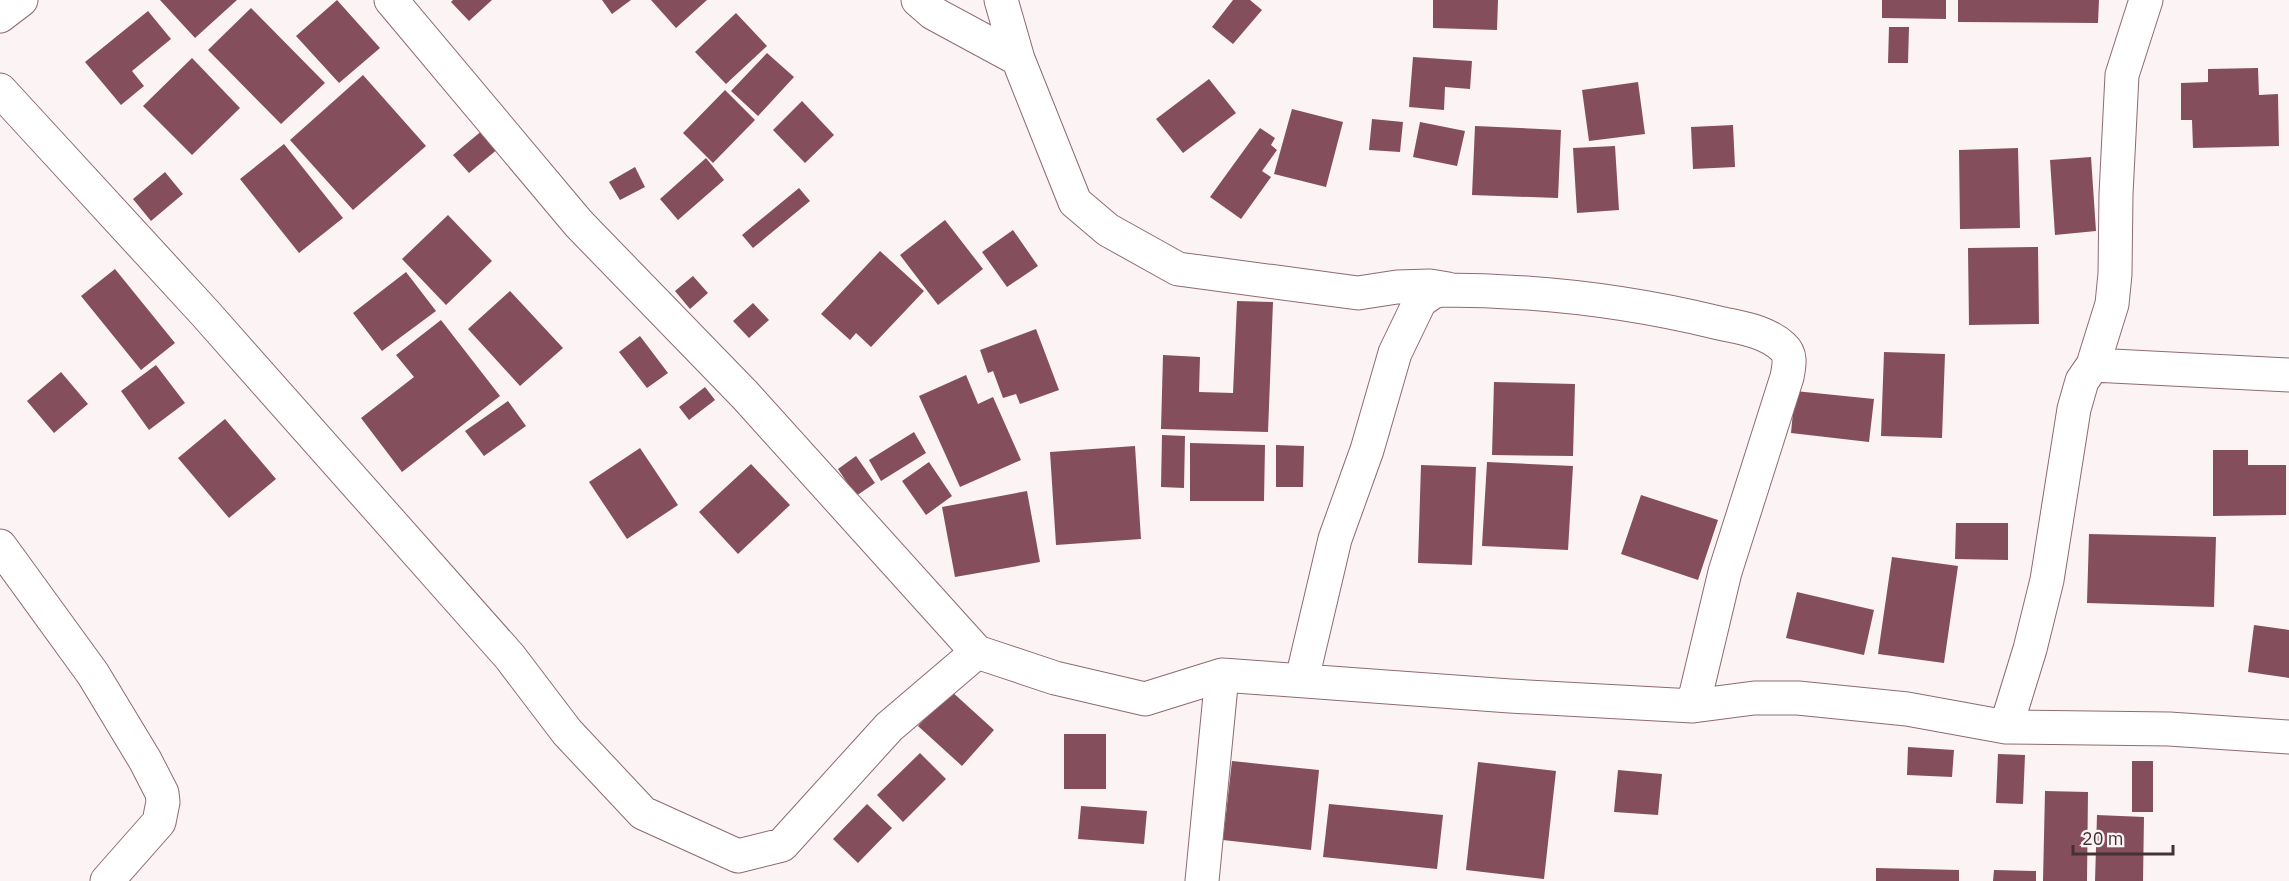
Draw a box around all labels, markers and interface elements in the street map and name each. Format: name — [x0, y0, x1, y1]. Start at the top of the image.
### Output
scale bar — [2073, 818, 2174, 856]
text: 20 m — [2082, 827, 2124, 850]

